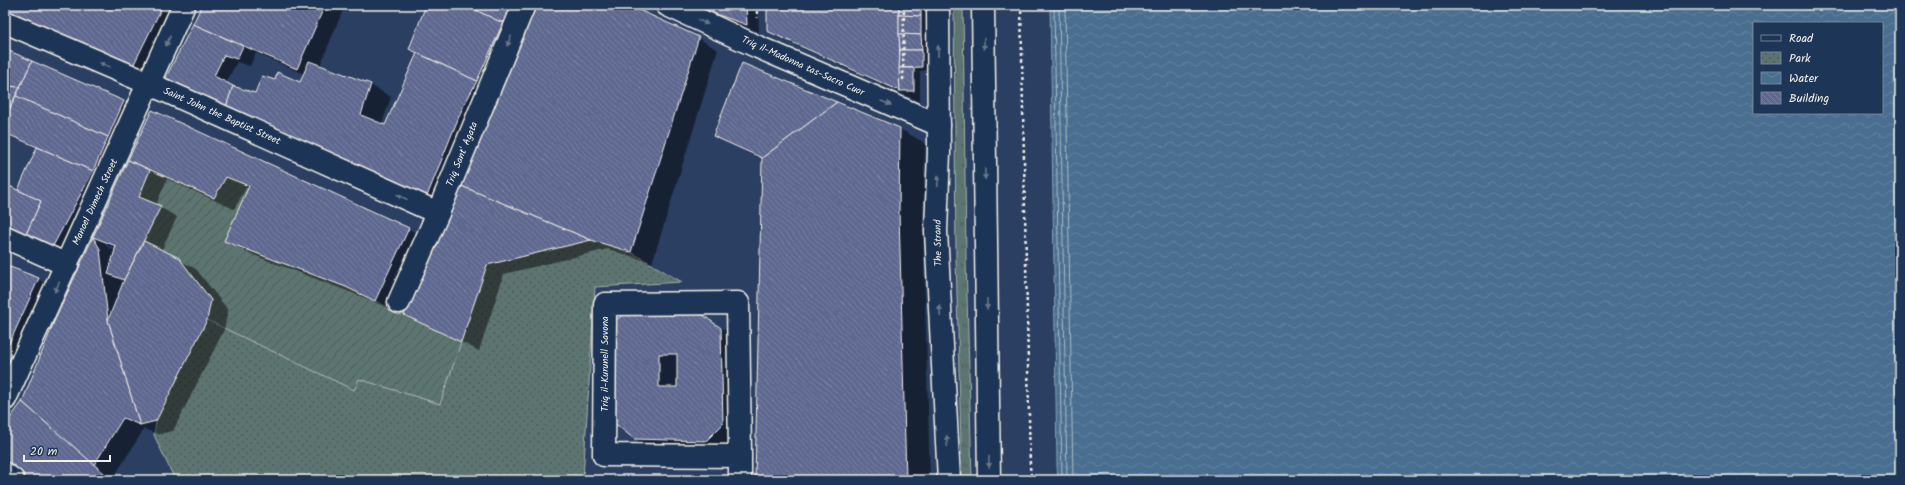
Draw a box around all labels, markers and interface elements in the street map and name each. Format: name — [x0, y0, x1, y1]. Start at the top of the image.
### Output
one-way arrow — [697, 19, 709, 25]
legend — [1753, 22, 1883, 114]
text: Road — [1789, 29, 1814, 48]
street label: Triq il-Madonna tas-Sacro Cuor — [739, 32, 868, 101]
one-way arrow — [165, 35, 171, 47]
one-way arrow — [506, 36, 512, 47]
one-way arrow — [981, 38, 987, 51]
one-way arrow — [935, 44, 941, 57]
text: Park — [1789, 49, 1811, 68]
one-way arrow — [98, 61, 110, 67]
text: Water — [1789, 69, 1819, 88]
street label: Saint John the Baptist Street — [161, 83, 283, 149]
text: Building — [1789, 89, 1829, 108]
one-way arrow — [880, 100, 892, 106]
street label: Triq Sant' Agata — [442, 119, 482, 189]
street label: Manoel Dimech Street — [68, 156, 122, 248]
one-way arrow — [982, 168, 989, 180]
one-way arrow — [935, 174, 941, 187]
one-way arrow — [397, 194, 408, 200]
street label: The Strand — [930, 219, 946, 267]
one-way arrow — [54, 281, 60, 292]
one-way arrow — [984, 298, 990, 311]
one-way arrow — [937, 305, 944, 317]
street label: Triq il-Kurunell Savona — [597, 316, 613, 412]
one-way arrow — [944, 434, 950, 447]
scale bar — [24, 437, 110, 463]
text: 20 m — [30, 442, 58, 461]
one-way arrow — [986, 456, 992, 469]

